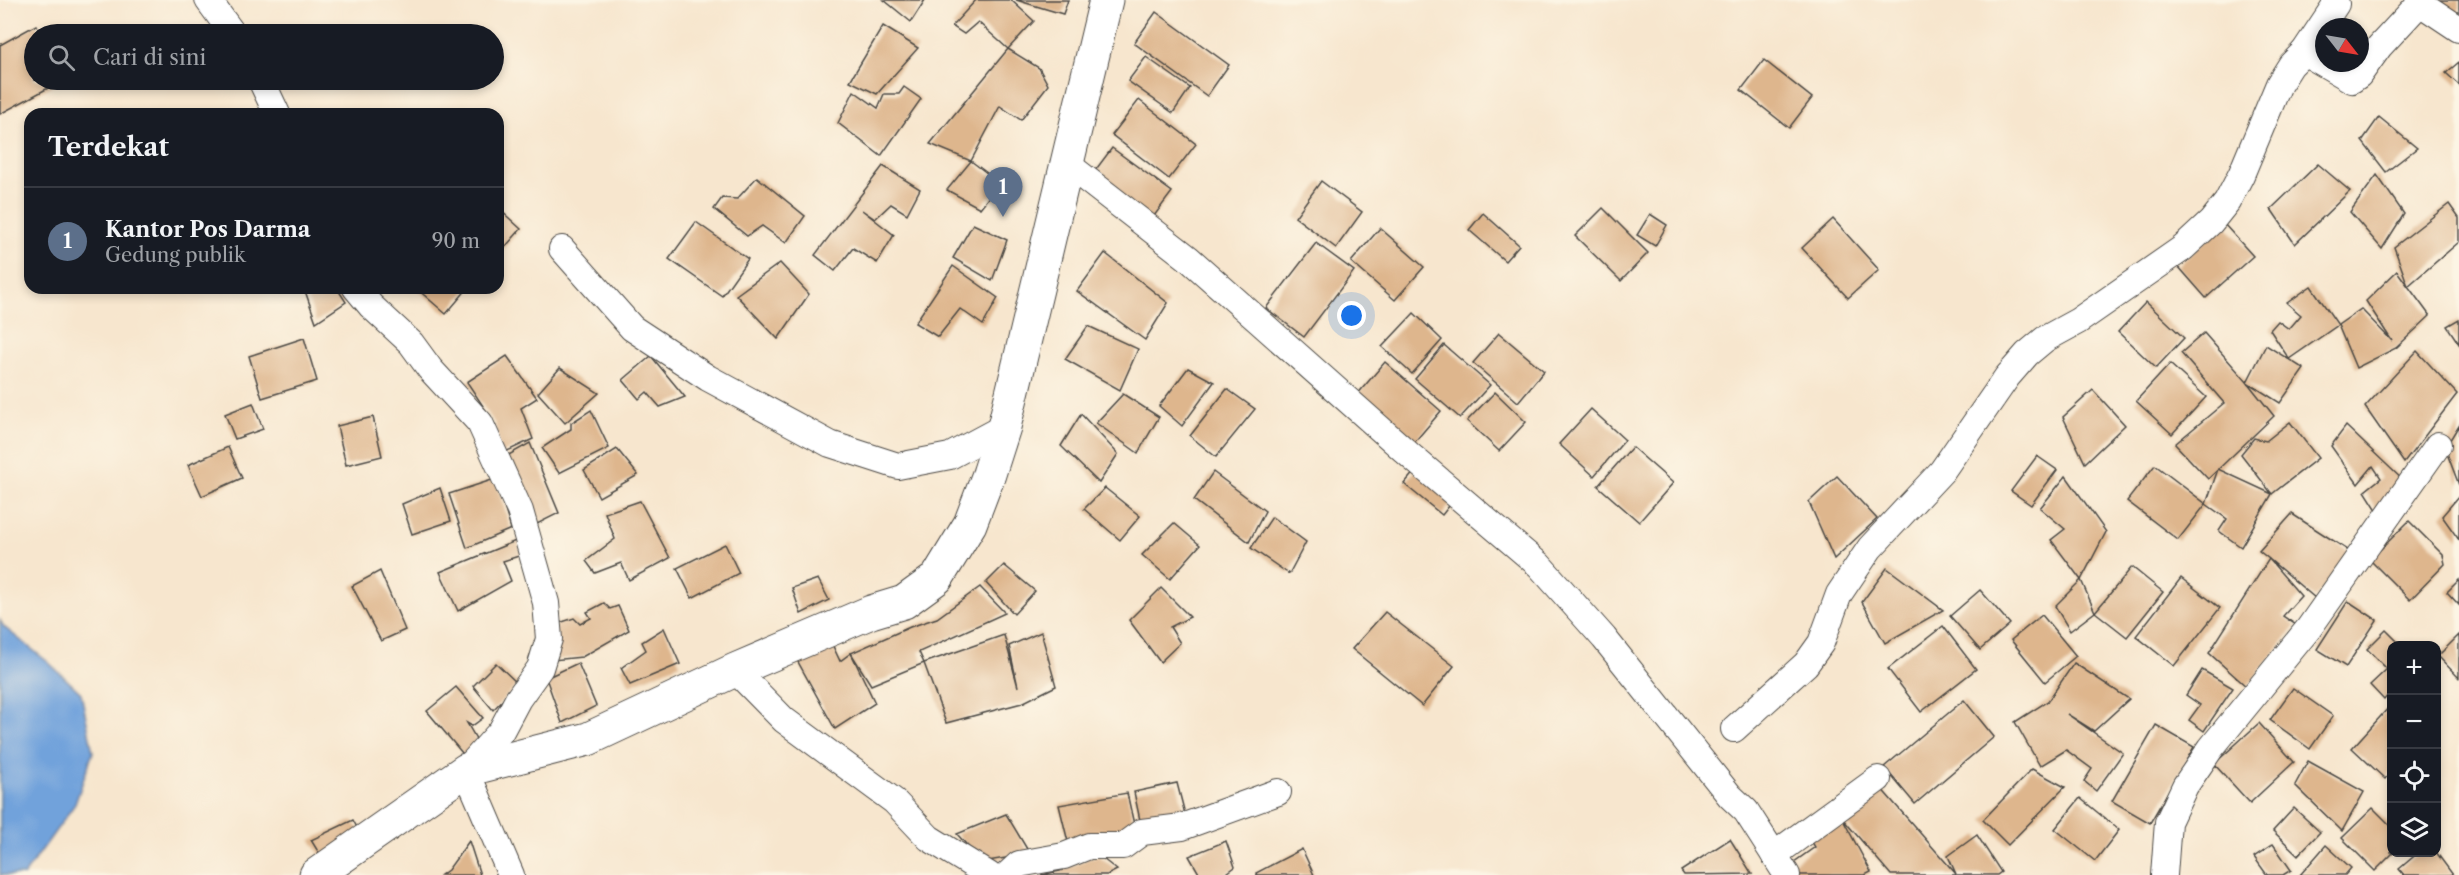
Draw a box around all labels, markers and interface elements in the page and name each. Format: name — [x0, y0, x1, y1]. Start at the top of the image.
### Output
north arrow — [2315, 18, 2369, 72]
search box — [24, 24, 504, 90]
icon: search — [45, 41, 78, 74]
text: Cari di sini — [93, 44, 206, 71]
text: Terdekat — [48, 131, 169, 163]
pin: 1 — [984, 168, 1022, 217]
text: Kantor Pos Darma — [105, 216, 311, 243]
text: 1 — [63, 229, 72, 253]
text: 90 m — [432, 229, 480, 253]
text: Gedung publik — [105, 243, 246, 267]
your location — [1337, 301, 1366, 330]
map controls — [2387, 641, 2441, 857]
button: + — [2387, 641, 2441, 695]
button: − — [2387, 695, 2441, 749]
button: locate — [2387, 749, 2441, 803]
button: layers — [2387, 803, 2441, 857]

